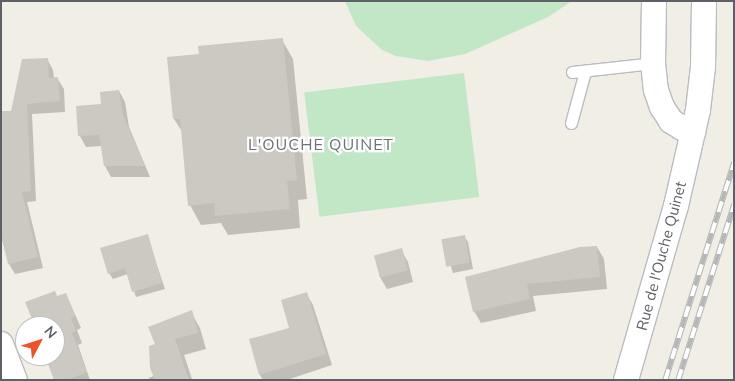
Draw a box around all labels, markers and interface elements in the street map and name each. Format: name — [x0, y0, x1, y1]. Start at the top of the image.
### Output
district label: L'OUCHE QUINET — [246, 134, 396, 154]
street label: Rue de l'Ouche Quinet — [632, 179, 690, 333]
north arrow — [15, 316, 65, 366]
text: N — [40, 322, 61, 342]

